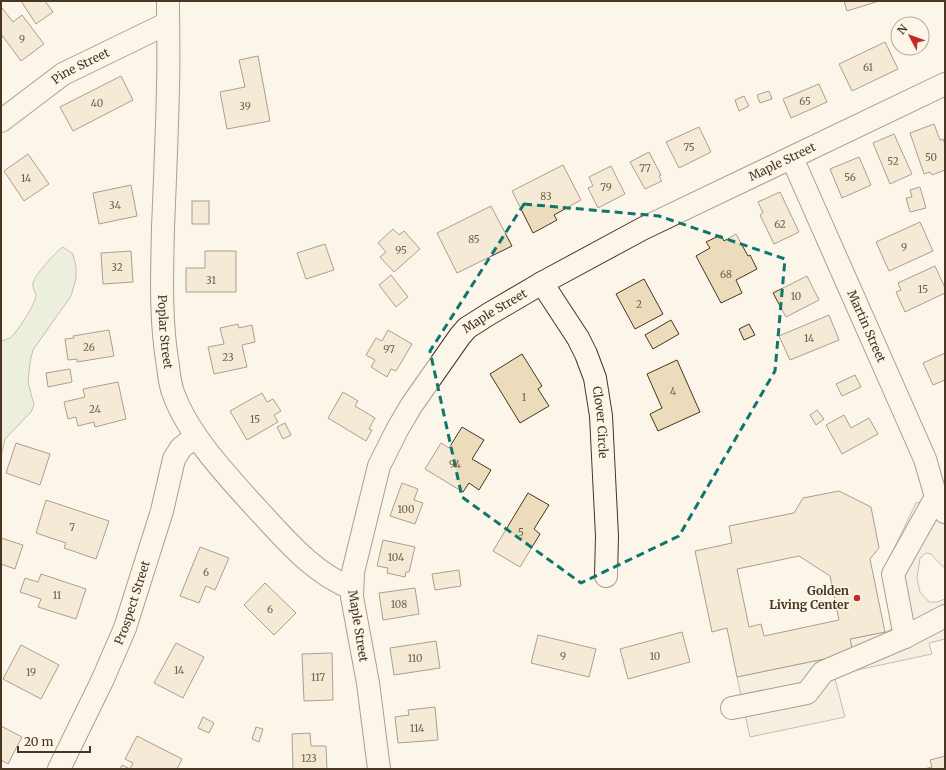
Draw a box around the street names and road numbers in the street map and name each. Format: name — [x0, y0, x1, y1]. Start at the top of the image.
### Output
street label: Pine Street — [48, 45, 112, 87]
street label: Maple Street — [746, 139, 818, 184]
street label: Maple Street — [459, 285, 530, 336]
street label: Martin Street — [844, 288, 889, 365]
street label: Poplar Street — [155, 294, 176, 370]
street label: Clover Circle — [589, 385, 611, 459]
street label: Prospect Street — [111, 558, 153, 647]
street label: Maple Street — [345, 589, 372, 663]

